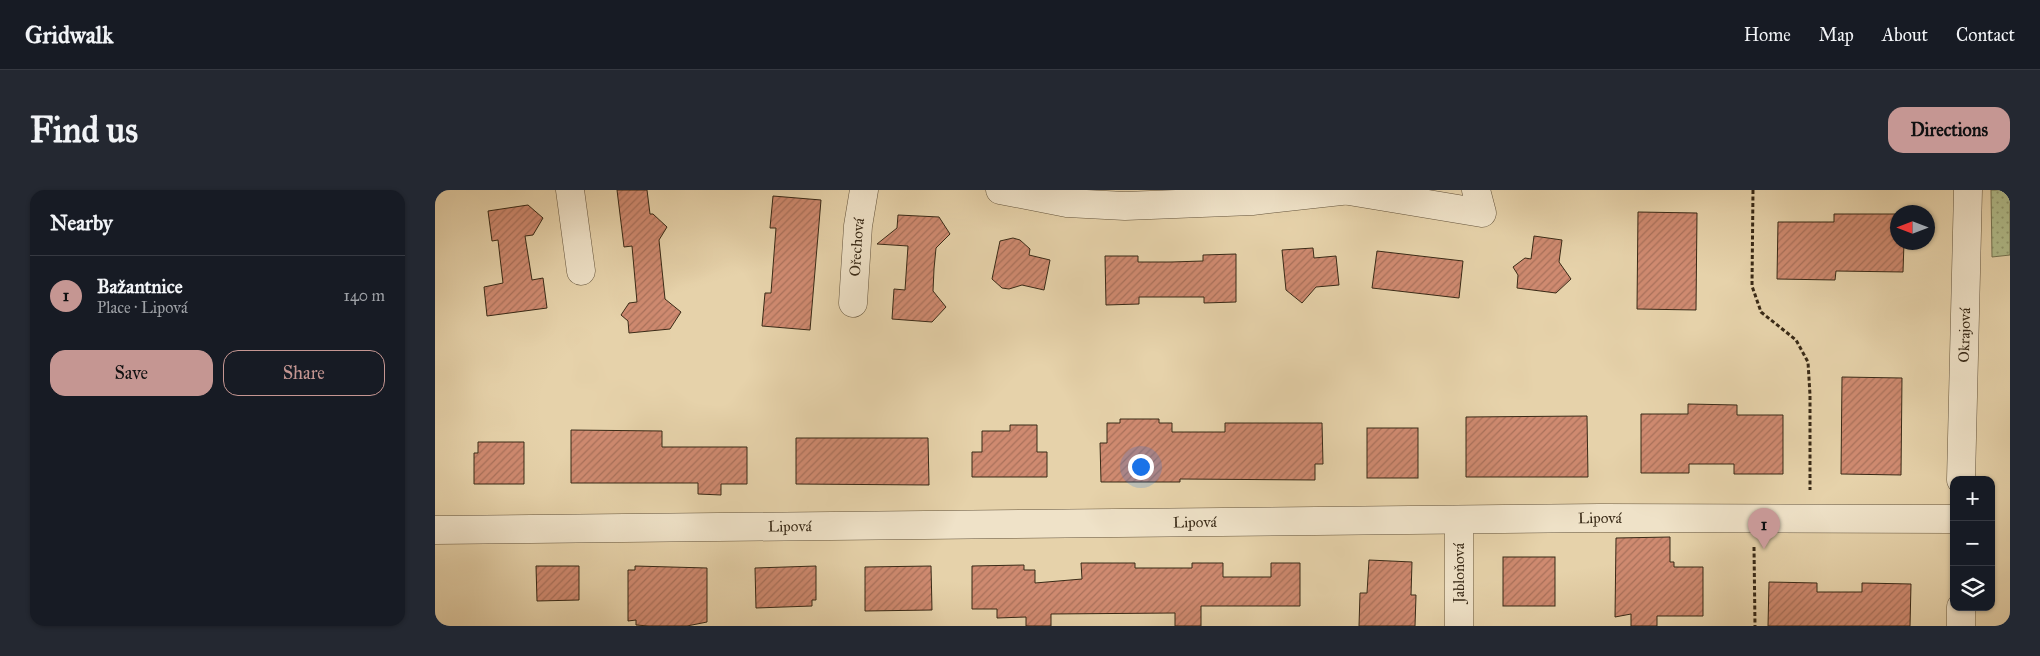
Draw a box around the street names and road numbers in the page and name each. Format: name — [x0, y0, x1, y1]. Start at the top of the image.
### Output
street label: Ořechová — [846, 216, 868, 277]
street label: Okrajová — [1955, 307, 1974, 363]
street label: Lipová — [1578, 509, 1623, 527]
street label: Lipová — [1173, 513, 1218, 531]
street label: Lipová — [768, 517, 813, 536]
street label: Jabloňová — [1450, 542, 1469, 605]

